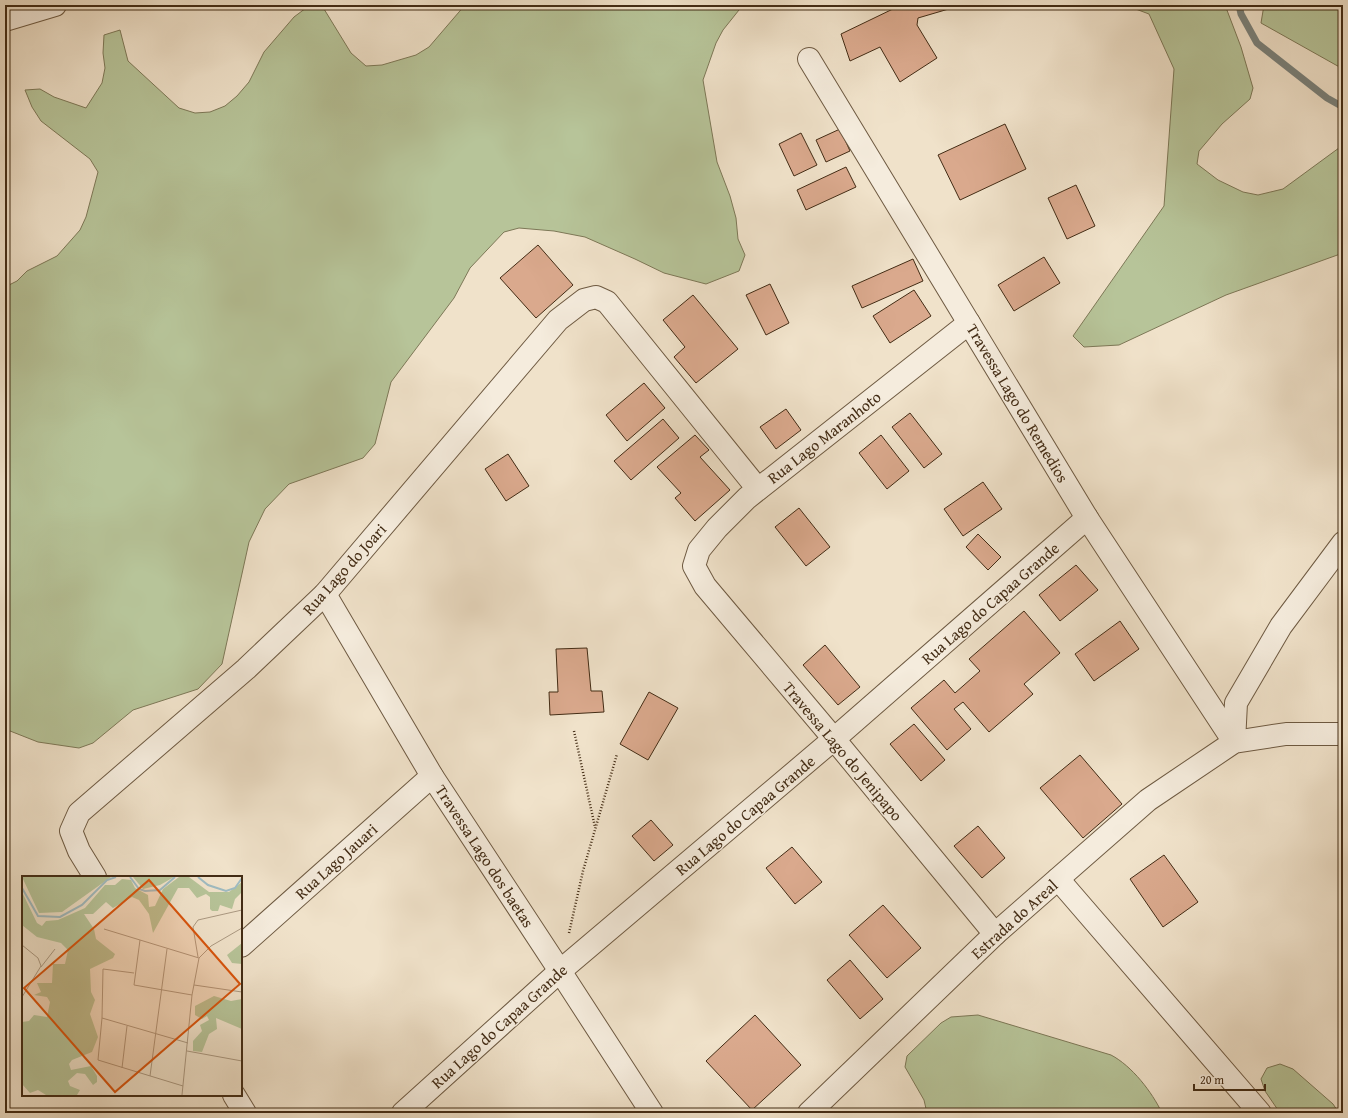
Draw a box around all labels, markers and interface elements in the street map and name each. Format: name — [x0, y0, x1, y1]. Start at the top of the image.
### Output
street label: Travessa Lago do Remedios — [961, 319, 1075, 487]
street label: Rua Lago Maranhoto — [762, 385, 886, 489]
street label: Rua Lago do Joari — [296, 517, 392, 620]
street label: Rua Lago do Capaa Grande — [916, 536, 1064, 670]
street label: Travessa Lago do Jenipapo — [777, 676, 909, 826]
street label: Rua Lago do Capaa Grande — [670, 749, 820, 881]
street label: Travessa Lago dos baetas — [430, 780, 540, 932]
street label: Rua Lago Jauari — [289, 817, 383, 905]
street label: Estrada do Areal — [965, 873, 1063, 965]
inset map — [22, 876, 242, 1096]
street label: Rua Lago do Capaa Grande — [426, 958, 572, 1094]
scale bar — [1194, 1066, 1265, 1092]
text: 20 m — [1200, 1071, 1224, 1088]

